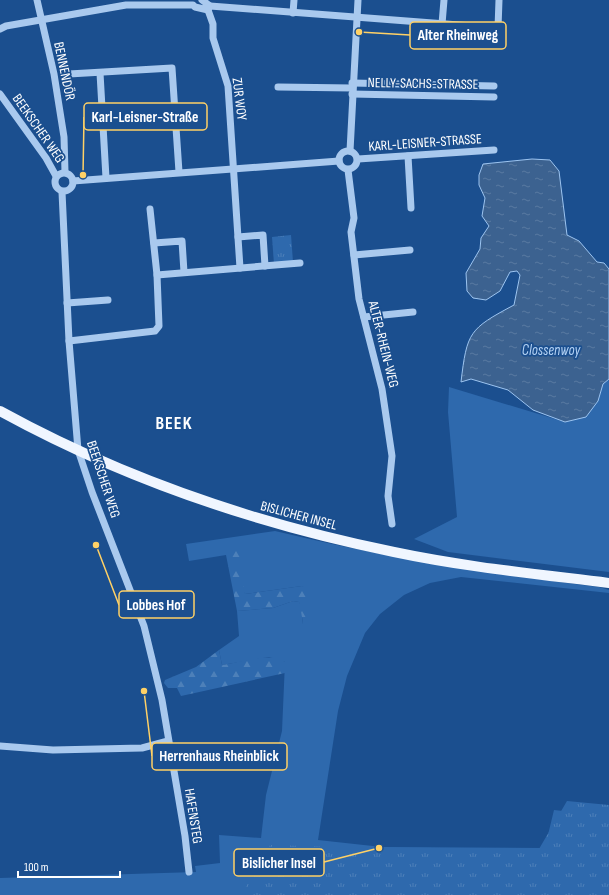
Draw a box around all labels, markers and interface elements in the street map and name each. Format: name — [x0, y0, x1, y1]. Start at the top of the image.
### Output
callout: Alter Rheinweg — [410, 22, 506, 49]
text: Alter Rheinweg — [417, 26, 499, 45]
street label: BENNENDÖR — [50, 40, 79, 102]
street label: NELLY-SACHS-STRASSE — [367, 74, 479, 93]
street label: ZUR WOY — [228, 77, 251, 122]
street label: BEEKSCHER WEG — [9, 91, 69, 166]
callout: Karl-Leisner-Straße — [84, 103, 207, 130]
text: Karl-Leisner-Straße — [92, 108, 198, 127]
street label: KARL-LEISNER-STRASSE — [368, 130, 483, 155]
street label: ALTER-RHEIN-WEG — [364, 298, 402, 389]
water label: Clossenwoy — [522, 341, 582, 360]
district label: BEEK — [155, 413, 193, 434]
street label: BEEKSCHER WEG — [83, 438, 124, 520]
street label: BISLICHER INSEL — [259, 497, 339, 534]
callout: Lobbes Hof — [119, 591, 194, 618]
text: Lobbes Hof — [126, 596, 186, 615]
callout: Herrenhaus Rheinblick — [152, 743, 287, 770]
text: Herrenhaus Rheinblick — [159, 747, 279, 766]
street label: HAFENSTEG — [181, 787, 206, 845]
callout: Bislicher Insel — [234, 849, 324, 876]
scale bar — [18, 853, 120, 879]
text: Bislicher Insel — [242, 854, 316, 873]
text: 100 m — [24, 860, 49, 875]

